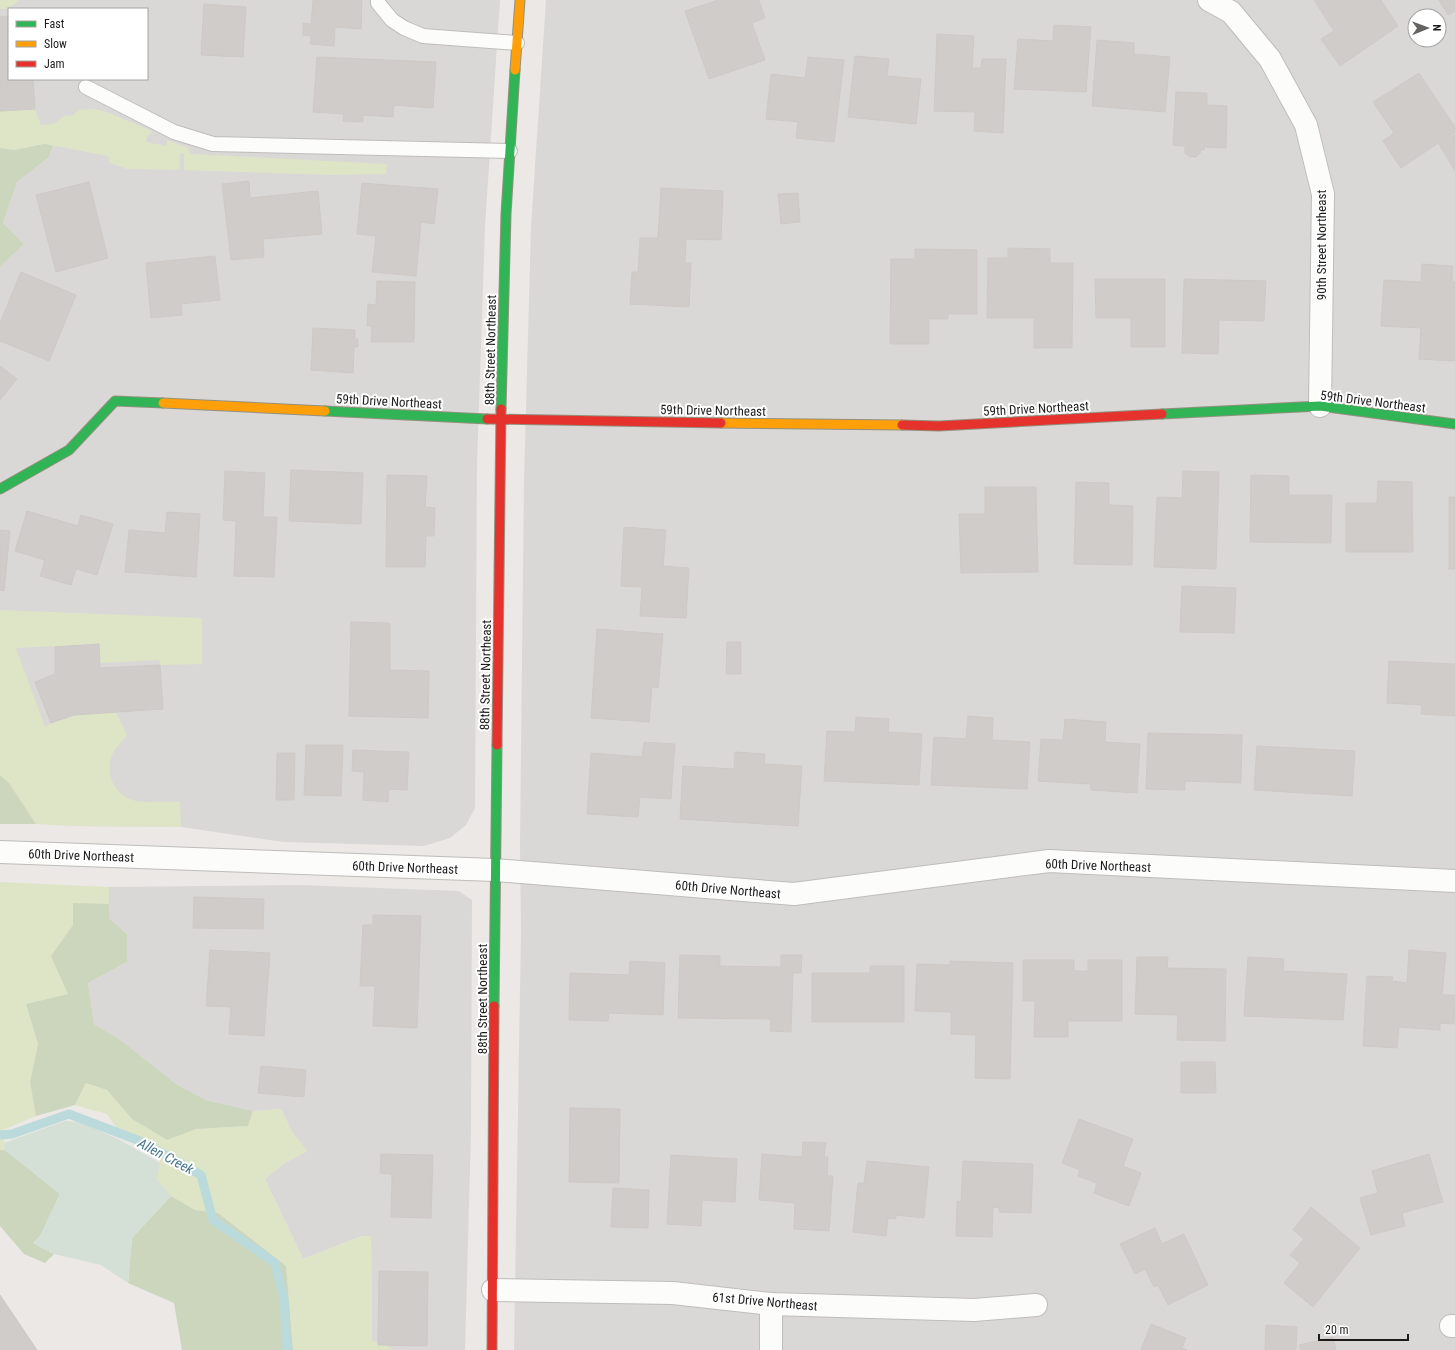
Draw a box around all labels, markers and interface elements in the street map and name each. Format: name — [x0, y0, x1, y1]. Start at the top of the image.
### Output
legend — [8, 8, 148, 80]
north arrow — [1407, 8, 1447, 48]
text: Fast — [44, 17, 65, 31]
text: N — [1430, 24, 1443, 32]
text: Slow — [44, 37, 67, 51]
text: Jam — [44, 57, 65, 71]
street label: 90th Street Northeast — [1314, 190, 1329, 300]
street label: 88th Street Northeast — [482, 294, 499, 405]
street label: 59th Drive Northeast — [1319, 388, 1427, 415]
street label: 59th Drive Northeast — [336, 391, 442, 412]
street label: 59th Drive Northeast — [983, 398, 1089, 419]
street label: 59th Drive Northeast — [660, 402, 766, 419]
street label: 88th Street Northeast — [477, 619, 494, 730]
street label: 60th Drive Northeast — [28, 846, 134, 865]
street label: 60th Drive Northeast — [1045, 856, 1151, 875]
street label: 60th Drive Northeast — [352, 858, 458, 877]
street label: 60th Drive Northeast — [675, 877, 782, 902]
street label: 88th Street Northeast — [475, 944, 490, 1054]
water label: Allen Creek — [135, 1134, 197, 1178]
street label: 61st Drive Northeast — [712, 1289, 818, 1314]
scale bar — [1319, 1316, 1408, 1342]
text: 20 m — [1325, 1323, 1349, 1337]

